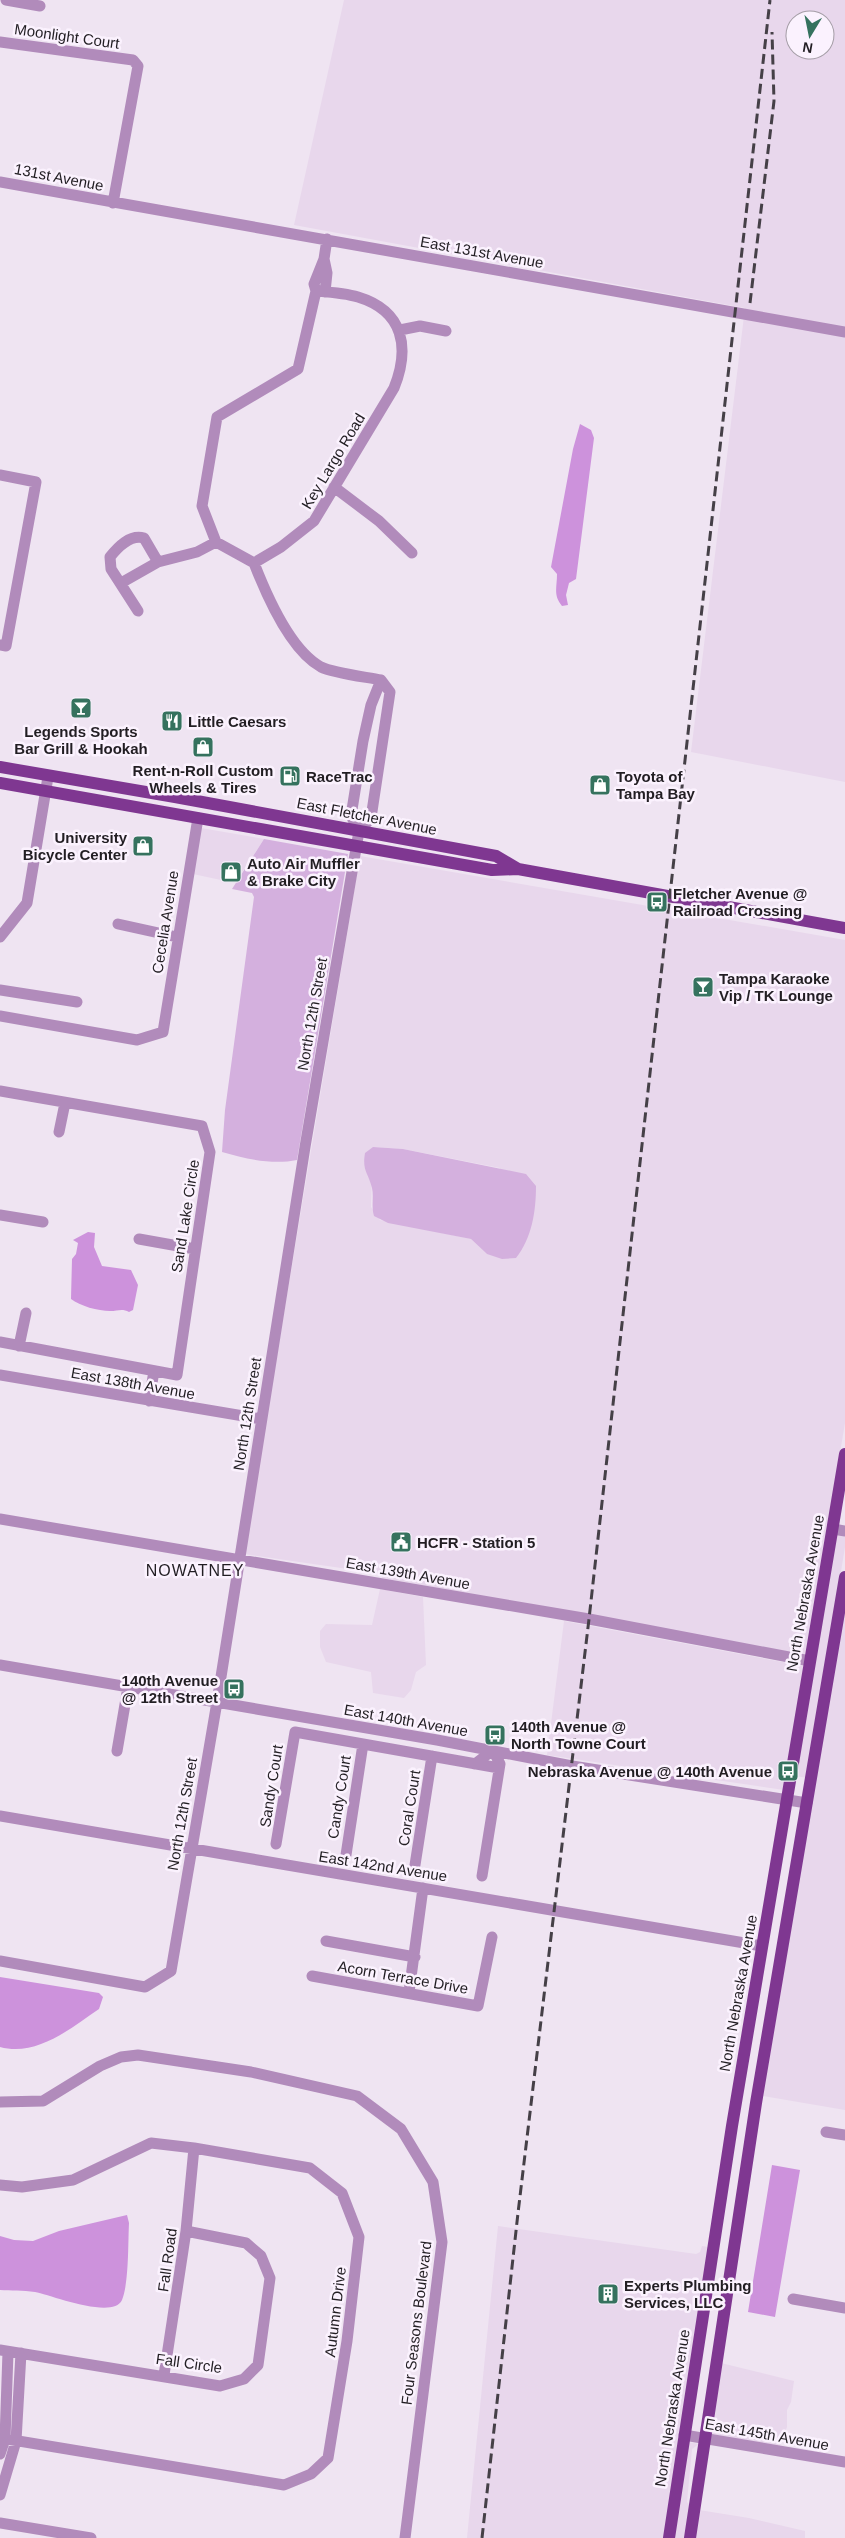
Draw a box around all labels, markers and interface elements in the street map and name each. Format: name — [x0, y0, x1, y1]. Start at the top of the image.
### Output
north arrow — [785, 10, 835, 60]
street label: Moonlight Court — [13, 20, 121, 52]
text: N — [801, 39, 814, 57]
street label: 131st Avenue — [13, 160, 105, 194]
street label: East 131st Avenue — [419, 233, 545, 271]
street label: Key Largo Road — [298, 410, 368, 512]
bar icon: Legends Sports Bar Grill & Hookah — [69, 696, 93, 720]
restaurant icon: Little Caesars — [160, 709, 184, 733]
place label: Little Caesars — [188, 713, 286, 730]
place label: Legends Sports Bar Grill & Hookah — [14, 723, 148, 757]
shop icon: Rent-n-Roll Custom Wheels & Tires — [191, 735, 215, 759]
place label: Rent-n-Roll Custom Wheels & Tires — [133, 762, 273, 796]
fuel station icon: RaceTrac — [278, 764, 302, 788]
place label: RaceTrac — [306, 768, 373, 785]
place label: Toyota of Tampa Bay — [616, 768, 696, 802]
shop icon: Toyota of Tampa Bay — [588, 773, 612, 797]
street label: East Fletcher Avenue — [296, 794, 438, 838]
place label: University Bicycle Center — [23, 829, 128, 863]
shop icon: University Bicycle Center — [131, 834, 155, 858]
place label: Auto Air Muffler & Brake City — [247, 855, 360, 889]
shop icon: Auto Air Muffler & Brake City — [219, 860, 243, 884]
street label: Cecelia Avenue — [148, 869, 182, 975]
place label: Fletcher Avenue @ Railroad Crossing — [673, 885, 807, 919]
bus stop icon: Fletcher Avenue @ Railroad Crossing — [645, 890, 669, 914]
street label: North 12th Street — [294, 955, 330, 1072]
place label: Tampa Karaoke Vip / TK Lounge — [719, 970, 833, 1004]
bar icon: Tampa Karaoke Vip / TK Lounge — [691, 975, 715, 999]
street label: Sand Lake Circle — [168, 1158, 202, 1274]
street label: North 12th Street — [230, 1355, 264, 1472]
street label: East 138th Avenue — [70, 1364, 196, 1402]
street label: North Nebraska Avenue — [783, 1513, 827, 1673]
public building icon: HCFR - Station 5 — [389, 1530, 413, 1554]
place label: HCFR - Station 5 — [417, 1534, 535, 1551]
street label: East 139th Avenue — [345, 1554, 471, 1592]
district label: NOWATNEY — [146, 1562, 244, 1579]
place label: 140th Avenue @ 12th Street — [122, 1672, 218, 1706]
bus stop icon: 140th Avenue @ 12th Street — [222, 1677, 246, 1701]
street label: East 140th Avenue — [343, 1701, 469, 1739]
place label: 140th Avenue @ North Towne Court — [511, 1718, 646, 1752]
bus stop icon: 140th Avenue @ North Towne Court — [483, 1723, 507, 1747]
street label: Sandy Court — [256, 1743, 286, 1829]
street label: Candy Court — [324, 1753, 354, 1840]
street label: North 12th Street — [164, 1755, 200, 1872]
bus stop icon: Nebraska Avenue @ 140th Avenue — [776, 1759, 800, 1783]
place label: Nebraska Avenue @ 140th Avenue — [528, 1763, 772, 1780]
street label: Coral Court — [395, 1768, 424, 1847]
street label: East 142nd Avenue — [318, 1847, 448, 1885]
street label: North Nebraska Avenue — [716, 1913, 760, 2073]
street label: Acorn Terrace Drive — [336, 1957, 470, 1997]
street label: Fall Road — [154, 2227, 180, 2293]
street label: Four Seasons Boulevard — [398, 2240, 434, 2406]
street label: Autumn Drive — [321, 2266, 349, 2358]
place label: Experts Plumbing Services, LLC — [624, 2277, 752, 2311]
building icon: Experts Plumbing Services, LLC — [596, 2282, 620, 2306]
street label: North Nebraska Avenue — [651, 2328, 693, 2488]
street label: Fall Circle — [155, 2350, 223, 2376]
street label: East 145th Avenue — [704, 2415, 830, 2453]

